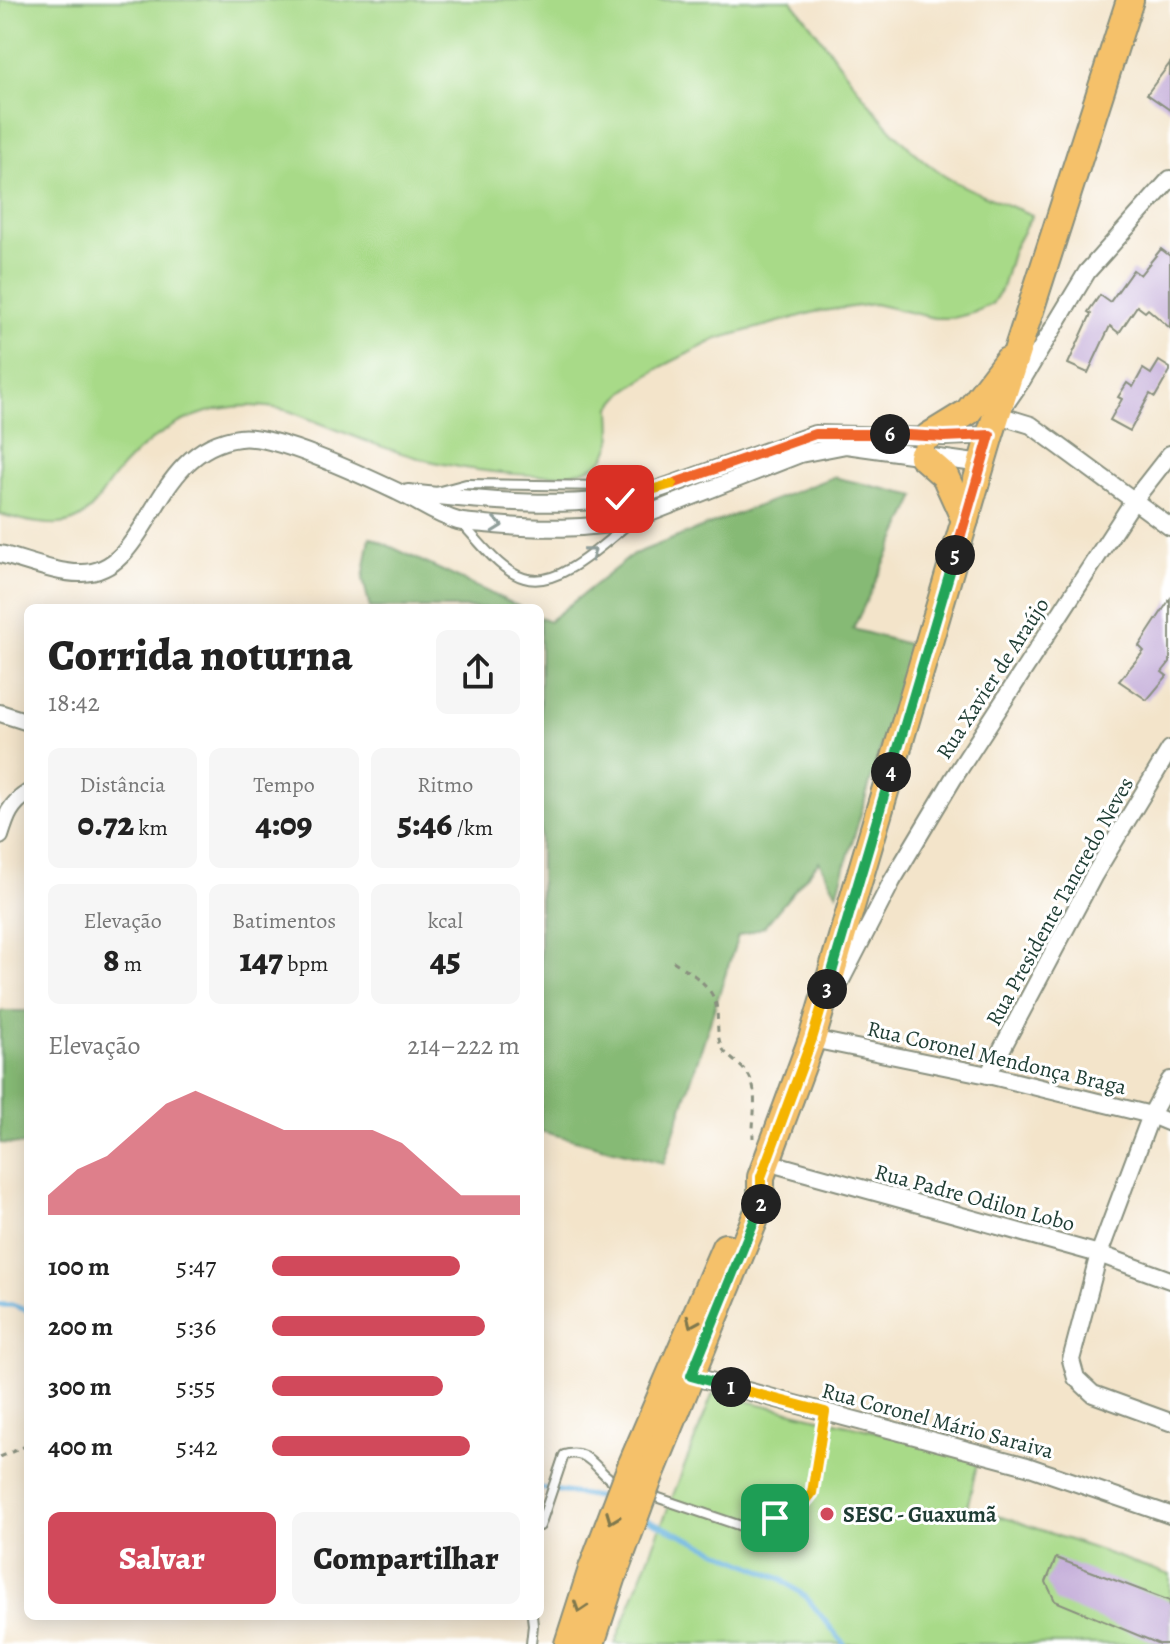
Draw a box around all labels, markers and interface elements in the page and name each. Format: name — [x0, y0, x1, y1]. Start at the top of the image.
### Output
pin: 6 — [870, 414, 910, 454]
text: 6 — [885, 419, 895, 449]
pin — [586, 465, 654, 533]
icon: check — [598, 477, 642, 521]
one-way arrow — [491, 516, 504, 533]
pin: 5 — [935, 535, 975, 575]
text: 5 — [950, 540, 960, 570]
one-way arrow — [582, 548, 596, 563]
street label: Rua Xavier de Araújo — [929, 592, 1056, 765]
text: Corrida noturna — [48, 625, 353, 685]
button: share — [436, 630, 520, 714]
text: 18:42 — [48, 685, 100, 720]
pin: 4 — [871, 752, 911, 792]
text: 4 — [886, 757, 896, 787]
text: Distância — [80, 770, 166, 800]
text: Tempo — [253, 770, 315, 800]
text: Ritmo — [417, 770, 473, 800]
street label: Rua Presidente Tancredo Neves — [979, 771, 1141, 1031]
text: 0.72 — [78, 800, 134, 847]
text: 4:09 — [256, 800, 312, 847]
text: 5:46 — [397, 800, 452, 847]
text: km — [134, 813, 168, 843]
text: /km — [452, 813, 493, 843]
text: Elevação — [84, 906, 162, 936]
text: Batimentos — [232, 906, 336, 936]
text: kcal — [428, 906, 463, 936]
text: 8 — [103, 936, 119, 983]
text: 147 — [240, 936, 283, 983]
text: 45 — [430, 936, 461, 983]
text: m — [119, 949, 142, 979]
text: bpm — [283, 949, 328, 979]
pin: 3 — [807, 969, 847, 1009]
text: 3 — [822, 974, 832, 1004]
street label: Rua Coronel Mendonça Braga — [864, 1014, 1130, 1103]
text: Elevação — [48, 1028, 140, 1063]
text: 214–222 m — [407, 1028, 520, 1063]
street label: Rua Padre Odilon Lobo — [872, 1157, 1078, 1239]
pin: 2 — [741, 1184, 781, 1224]
text: 2 — [756, 1189, 766, 1219]
text: 100 m — [48, 1249, 110, 1284]
text: 5:47 — [176, 1249, 216, 1284]
text: 200 m — [48, 1309, 113, 1344]
text: 5:36 — [176, 1309, 216, 1344]
one-way arrow — [685, 1314, 701, 1328]
pin: 1 — [711, 1367, 751, 1407]
text: 300 m — [48, 1369, 112, 1404]
text: 5:55 — [176, 1369, 216, 1404]
text: 1 — [727, 1372, 735, 1402]
street label: Rua Coronel Mário Saraiva — [819, 1376, 1058, 1467]
text: 400 m — [48, 1429, 113, 1464]
text: 5:42 — [176, 1429, 218, 1464]
pin — [741, 1484, 809, 1552]
icon: arrive — [753, 1496, 797, 1540]
place label: SESC - Guaxumã — [843, 1500, 997, 1530]
marker: SESC - Guaxumã — [818, 1505, 836, 1523]
one-way arrow — [605, 1510, 622, 1524]
button: Salvar — [48, 1512, 276, 1604]
button: Compartilhar — [292, 1512, 520, 1604]
one-way arrow — [574, 1599, 590, 1613]

